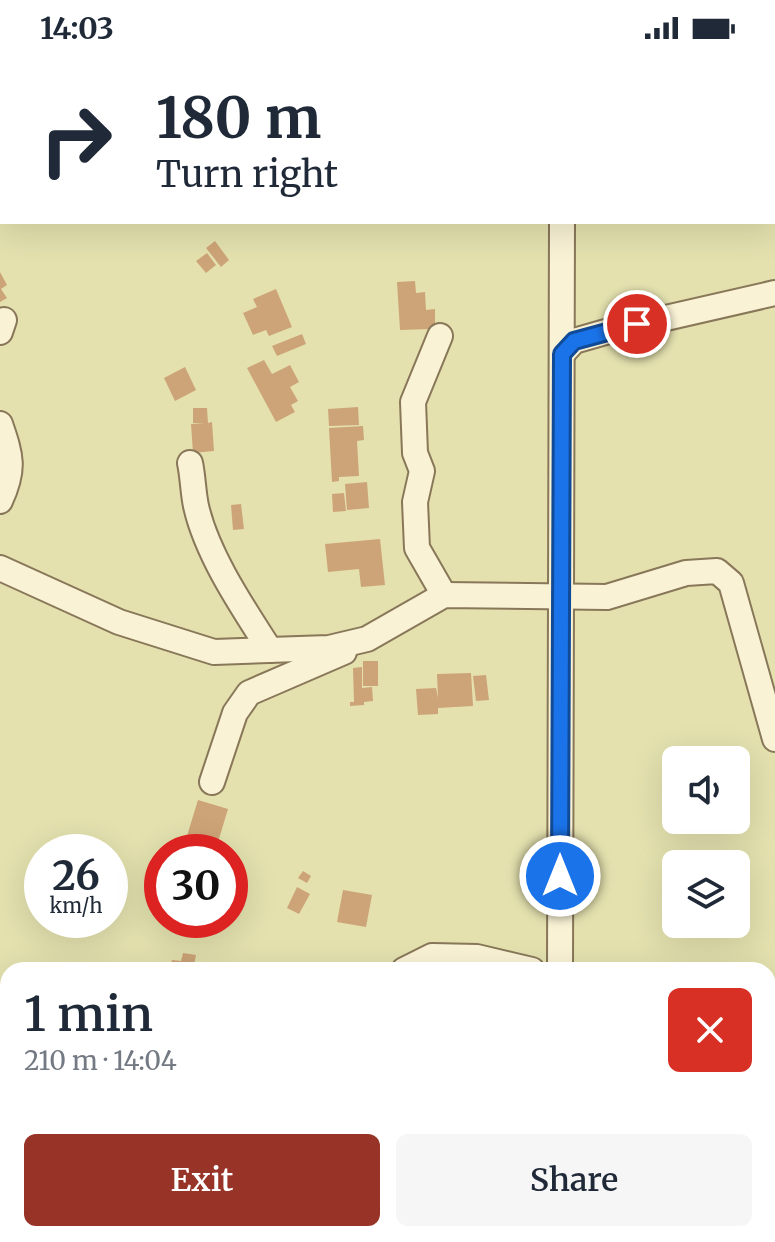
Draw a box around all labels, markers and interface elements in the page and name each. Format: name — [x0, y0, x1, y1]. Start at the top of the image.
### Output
text: 14:03 — [40, 9, 114, 47]
text: 180 m — [156, 83, 321, 153]
icon: right — [24, 88, 128, 192]
text: Turn right — [156, 152, 338, 197]
pin — [603, 290, 671, 358]
icon: arrive — [615, 302, 659, 346]
map controls — [662, 746, 750, 938]
button: sound — [662, 746, 750, 834]
speed limit sign: 30 — [144, 834, 248, 938]
position arrow — [518, 834, 602, 918]
button: layers — [662, 850, 750, 938]
text: 26 — [52, 851, 100, 901]
text: km/h — [50, 893, 102, 918]
text: 1 min — [24, 984, 153, 1044]
button: close — [668, 988, 752, 1072]
text: 210 m · 14:04 — [24, 1044, 177, 1077]
button: Exit — [24, 1134, 380, 1226]
button: Share — [396, 1134, 752, 1226]

